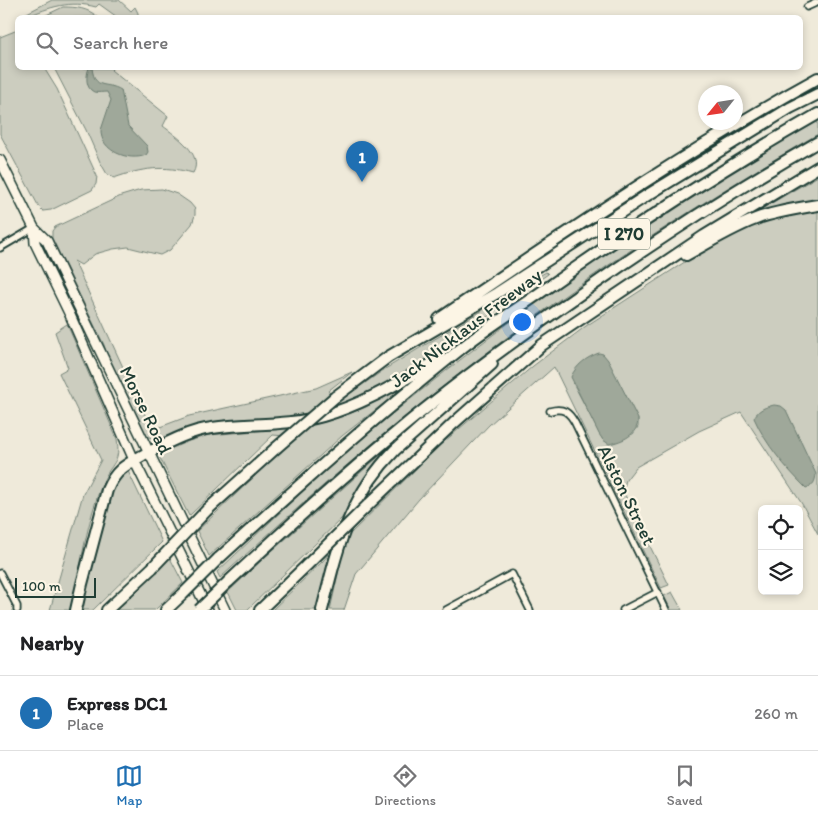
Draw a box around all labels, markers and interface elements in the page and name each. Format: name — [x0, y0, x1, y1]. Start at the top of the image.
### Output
search box — [15, 15, 803, 70]
icon: search — [33, 29, 61, 57]
text: Search here — [73, 31, 168, 54]
north arrow — [698, 85, 743, 130]
pin: 1 — [346, 141, 378, 182]
road number: I 270 — [598, 218, 650, 250]
street label: Jack Nicklaus Freeway — [386, 264, 546, 392]
your location — [509, 309, 535, 335]
street label: Morse Road — [115, 362, 178, 459]
street label: Alston Street — [593, 441, 661, 549]
map controls — [758, 505, 803, 595]
button: locate — [758, 505, 803, 550]
button: layers — [758, 550, 803, 595]
scale bar — [15, 575, 96, 598]
text: 100 m — [22, 578, 61, 595]
text: Nearby — [20, 630, 84, 655]
text: Express DC1 — [67, 692, 167, 715]
text: 1 — [32, 704, 40, 723]
text: 260 m — [754, 704, 798, 723]
text: Place — [67, 715, 104, 734]
tab: Map — [115, 762, 143, 809]
tab: Directions — [374, 762, 436, 809]
tab: Saved — [667, 762, 703, 809]

